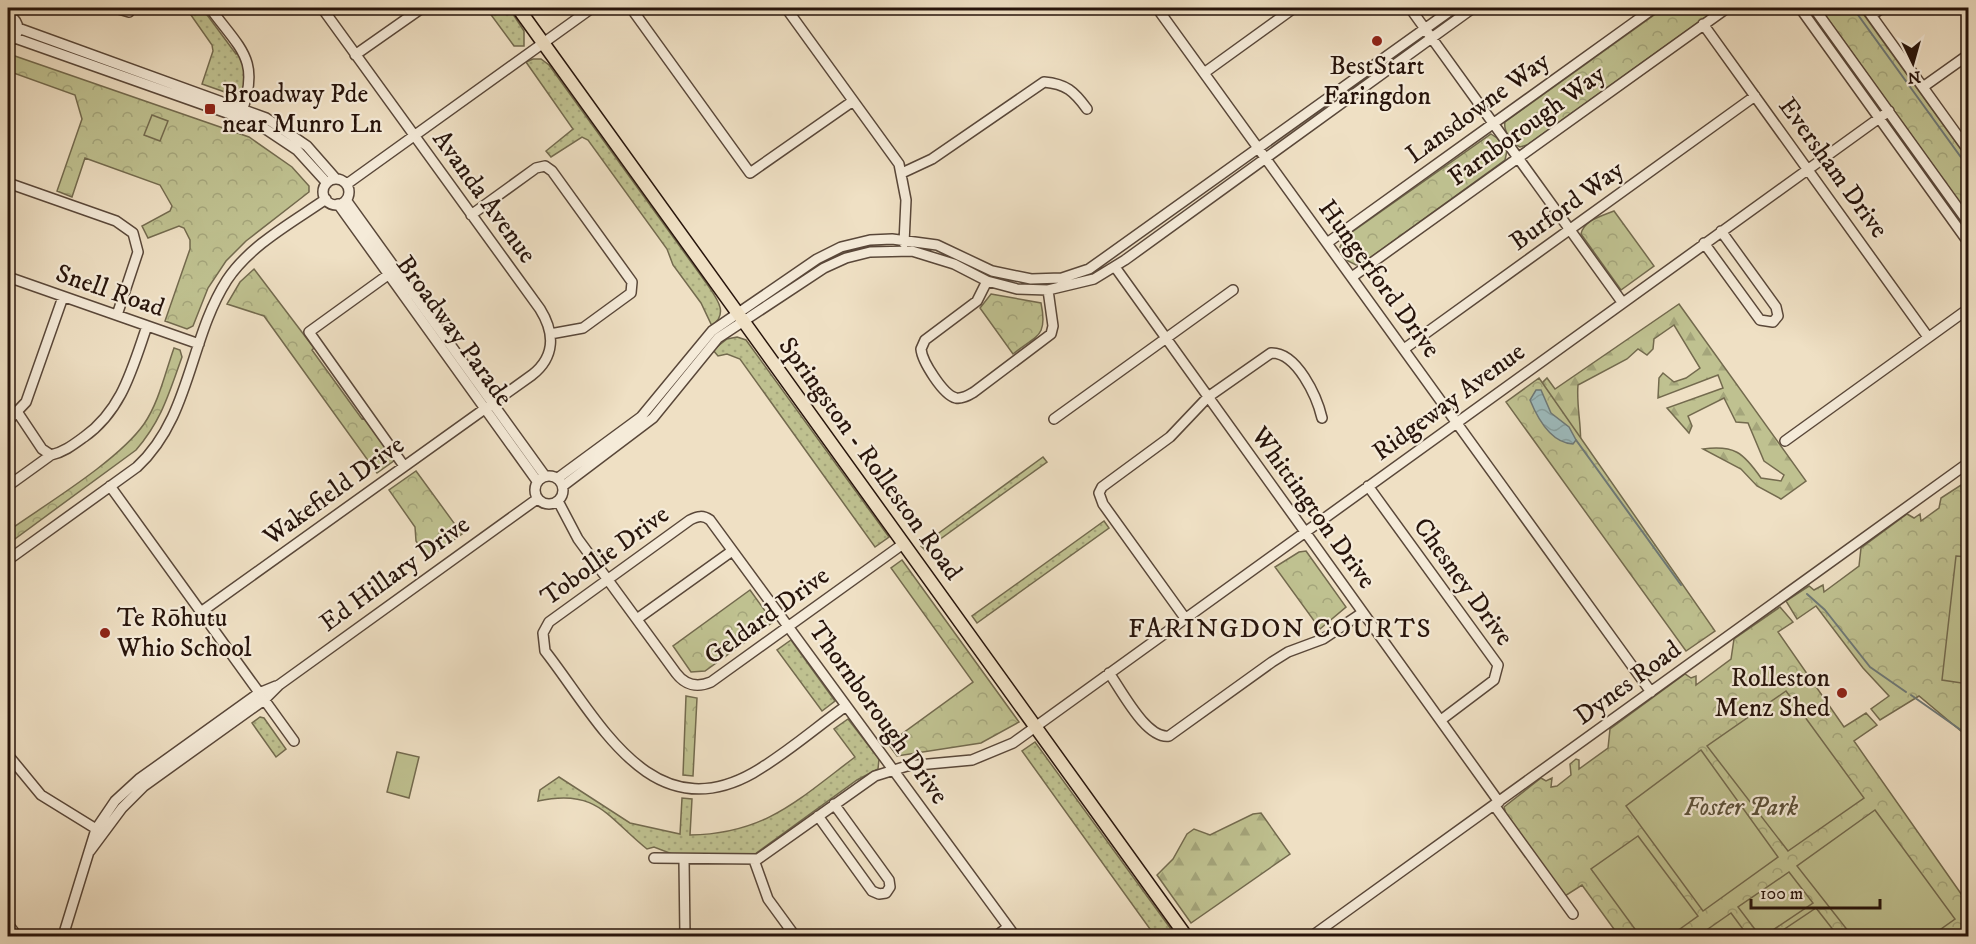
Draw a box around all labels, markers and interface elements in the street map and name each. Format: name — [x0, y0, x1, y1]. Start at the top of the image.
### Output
north arrow — [1883, 33, 1943, 93]
marker: BestStart Faringdon — [1370, 34, 1384, 48]
street label: Lansdowne Way — [1400, 44, 1557, 171]
place label: BestStart Faringdon — [1323, 50, 1431, 113]
street label: Farnborough Way — [1442, 57, 1613, 194]
text: N — [1907, 66, 1922, 87]
place label: Broadway Pde near Munro Ln — [222, 78, 383, 141]
street label: Eversham Drive — [1771, 91, 1895, 245]
marker: Broadway Pde near Munro Ln — [203, 102, 217, 116]
street label: Avanda Avenue — [425, 124, 543, 270]
street label: Burford Way — [1503, 153, 1631, 258]
street label: Hungerford Drive — [1311, 193, 1447, 365]
street label: Broadway Parade — [388, 249, 520, 413]
street label: Snell Road — [51, 257, 169, 325]
street label: Springston - Rolleston Road — [771, 331, 969, 587]
street label: Ridgeway Avenue — [1366, 336, 1532, 468]
street label: Whittington Drive — [1243, 420, 1383, 596]
street label: Wakefield Drive — [256, 429, 411, 554]
street label: Tobollie Drive — [534, 498, 676, 614]
street label: Ed Hillary Drive — [313, 508, 477, 640]
street label: Chesney Drive — [1405, 511, 1521, 653]
street label: Geldard Drive — [698, 560, 836, 672]
place label: Te Rōhutu Whio School — [116, 602, 252, 665]
district label: FARINGDON COURTS — [1128, 612, 1432, 646]
street label: Thornborough Drive — [800, 615, 956, 811]
marker: Te Rōhutu Whio School — [98, 626, 112, 640]
street label: Dynes Road — [1568, 633, 1688, 733]
place label: Rolleston Menz Shed — [1714, 662, 1830, 725]
marker: Rolleston Menz Shed — [1835, 686, 1849, 700]
park label: Foster Park — [1684, 791, 1798, 824]
scale bar — [1751, 872, 1880, 910]
text: 100 m — [1760, 883, 1803, 905]

